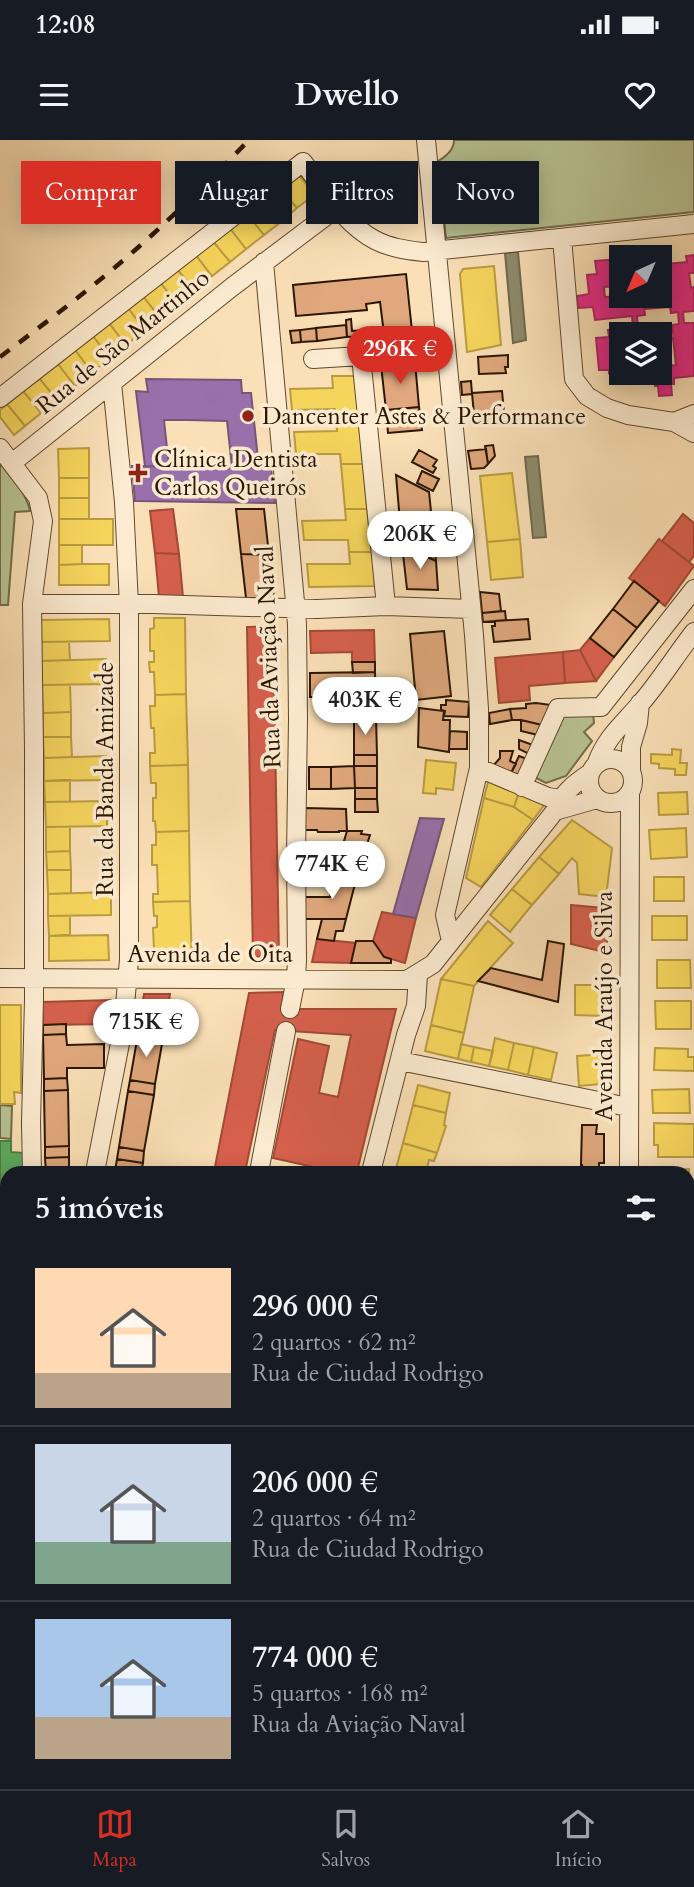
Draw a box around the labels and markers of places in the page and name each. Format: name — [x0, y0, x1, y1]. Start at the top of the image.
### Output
pin: 296K € — [343, 327, 457, 386]
place label: Dancenter Astes & Performance — [262, 400, 586, 433]
marker: Dancenter Astes & Performance — [240, 408, 256, 424]
place label: Clínica Dentista Carlos Queirós — [154, 443, 318, 504]
marker: Clínica Dentista Carlos Queirós — [128, 463, 148, 483]
pin: 206K € — [363, 512, 477, 571]
pin: 403K € — [308, 678, 422, 737]
pin: 774K € — [275, 842, 389, 901]
pin: 715K € — [89, 1000, 203, 1059]

